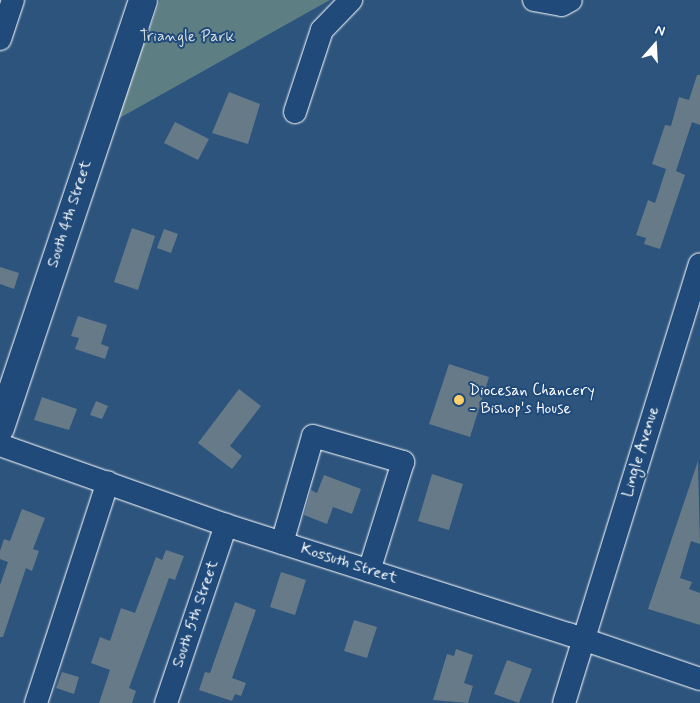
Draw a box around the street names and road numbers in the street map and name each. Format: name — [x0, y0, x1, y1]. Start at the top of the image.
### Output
street label: South 4th Street — [44, 158, 96, 270]
street label: Lingle Avenue — [618, 403, 664, 501]
street label: Kossuth Street — [298, 539, 400, 589]
street label: South 5th Street — [169, 558, 223, 670]

